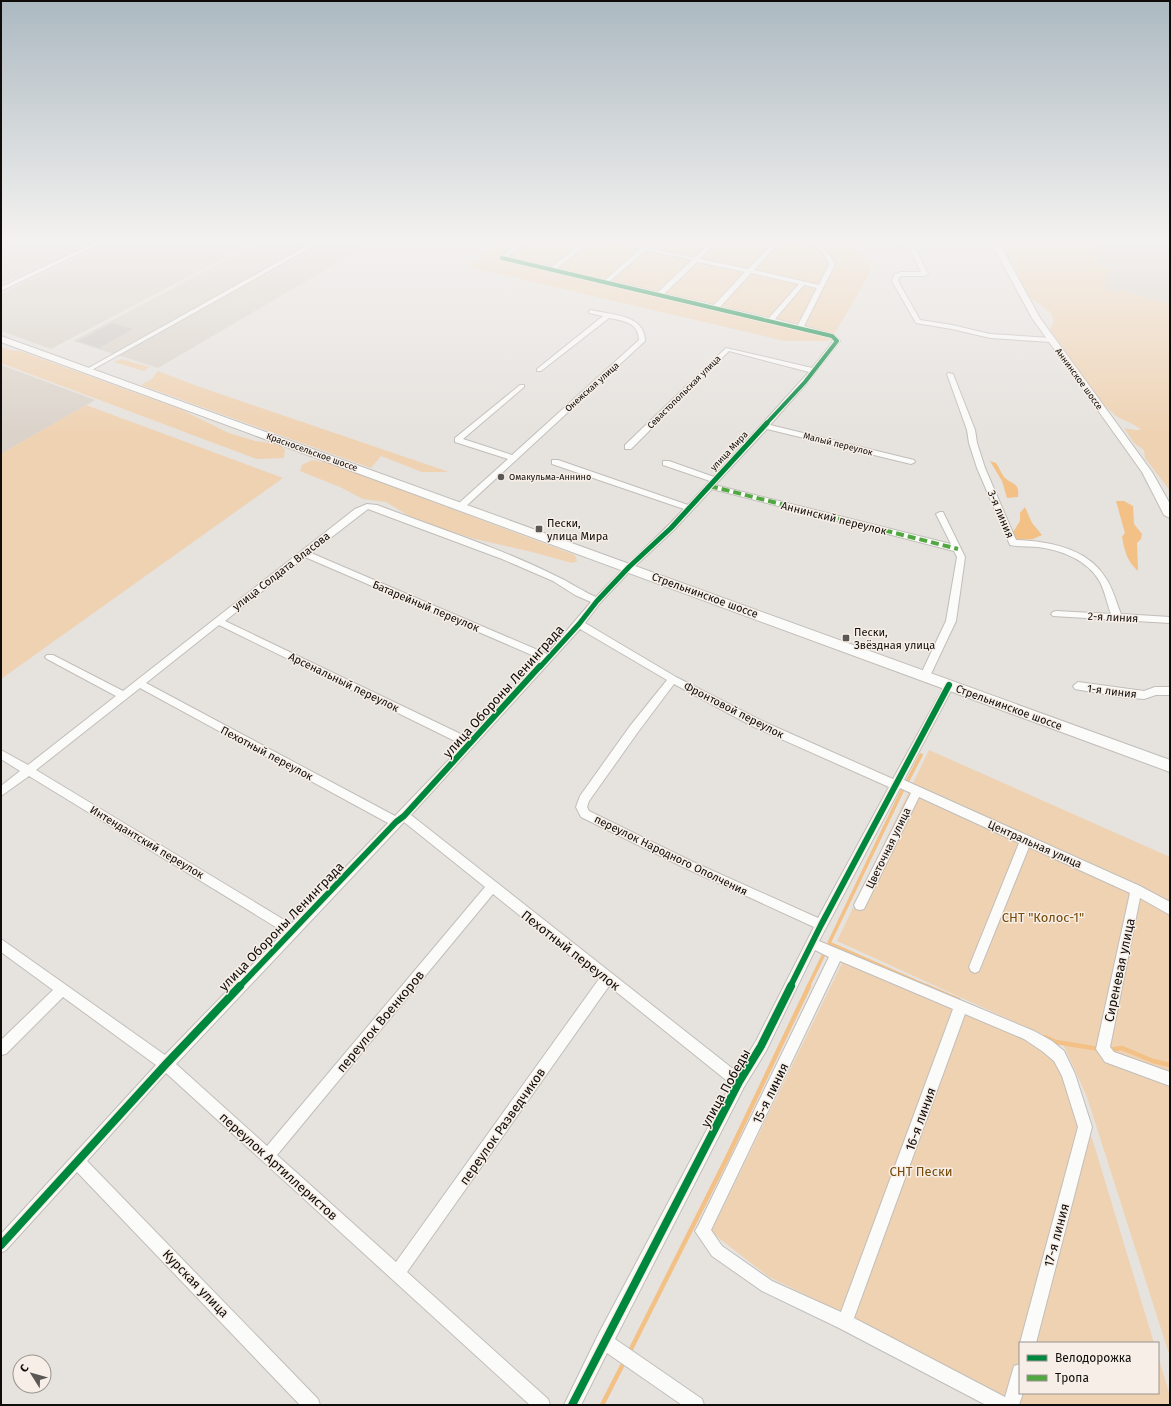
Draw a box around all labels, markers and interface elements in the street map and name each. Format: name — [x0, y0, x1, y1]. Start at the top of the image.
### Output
street label: Аннинское шоссе — [1053, 346, 1105, 412]
street label: Севастопольская улица — [645, 353, 723, 431]
street label: Онежская улица — [563, 360, 621, 414]
street label: улица Мира — [708, 429, 750, 473]
street label: Красносельское шоссе — [265, 431, 359, 473]
street label: Малый переулок — [802, 431, 874, 458]
marker: Омакульма-Аннино — [496, 472, 506, 482]
place label: Омакульма-Аннино — [509, 472, 591, 482]
street label: 3-я линия — [985, 488, 1016, 540]
street label: Аннинский переулок — [780, 499, 888, 538]
place label: Пески, улица Мира — [547, 517, 608, 543]
marker: Пески, улица Мира — [534, 524, 544, 534]
street label: улица Солдата Власова — [230, 529, 333, 613]
street label: Стрельнинское шоссе — [650, 570, 760, 621]
street label: Батарейный переулок — [371, 578, 481, 635]
street label: 2-я линия — [1087, 610, 1139, 625]
street label: улица Обороны Ленинграда — [440, 622, 567, 761]
place label: Пески, Звёздная улица — [854, 626, 935, 652]
marker: Пески, Звёздная улица — [841, 633, 851, 643]
street label: Арсенальный переулок — [286, 650, 401, 715]
street label: Фронтовой переулок — [682, 680, 786, 741]
street label: Стрельнинское шоссе — [954, 682, 1064, 733]
street label: 1-я линия — [1086, 682, 1138, 701]
street label: Пехотный переулок — [218, 724, 315, 783]
street label: Интендантский переулок — [88, 803, 206, 882]
street label: Цветочная улица — [863, 806, 914, 891]
street label: переулок Народного Ополчения — [592, 813, 750, 898]
street label: Центральная улица — [986, 818, 1084, 871]
street label: улица Обороны Ленинграда — [216, 859, 347, 994]
street label: Пехотный переулок — [518, 907, 623, 994]
park label: СНТ "Колос-1" — [1002, 910, 1084, 925]
street label: Сиреневая улица — [1101, 917, 1138, 1023]
street label: переулок Военкоров — [333, 967, 427, 1075]
street label: улица Победы — [698, 1046, 753, 1130]
street label: 15-я линия — [749, 1060, 792, 1126]
street label: переулок Разведчиков — [456, 1065, 549, 1188]
street label: 16-я линия — [902, 1086, 939, 1153]
street label: переулок Артиллеристов — [216, 1109, 341, 1223]
park label: СНТ Пески — [890, 1164, 952, 1179]
street label: 17-я линия — [1041, 1202, 1072, 1268]
street label: Курская улица — [160, 1246, 232, 1320]
legend — [1019, 1342, 1159, 1394]
text: Велодорожка — [1055, 1351, 1131, 1365]
north arrow — [12, 1354, 52, 1394]
text: С — [17, 1361, 32, 1375]
text: Тропа — [1055, 1371, 1089, 1385]

